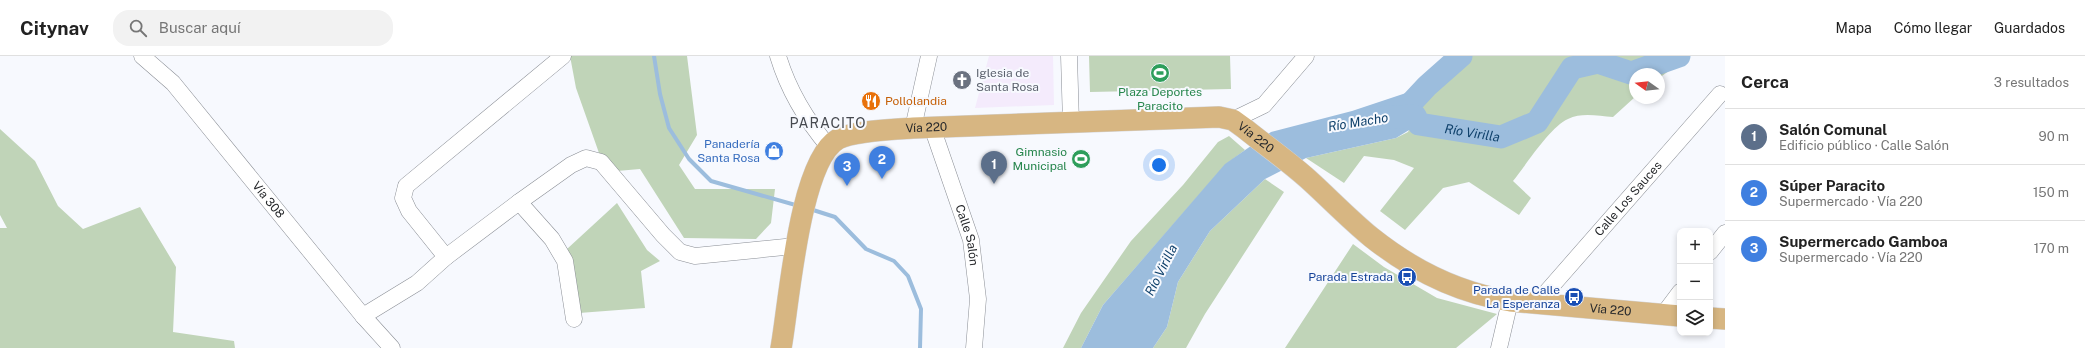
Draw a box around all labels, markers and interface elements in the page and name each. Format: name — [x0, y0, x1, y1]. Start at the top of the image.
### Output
search box — [113, 10, 393, 46]
text: Citynav — [20, 17, 89, 39]
icon: search — [127, 17, 149, 39]
text: Buscar aquí — [159, 19, 241, 36]
text: Mapa — [1836, 20, 1872, 36]
text: Cómo llegar — [1894, 20, 1972, 36]
text: Guardados — [1994, 20, 2065, 36]
sports icon: Plaza Deportes Paracito — [1149, 62, 1171, 84]
place label: Iglesia de Santa Rosa — [976, 66, 1039, 94]
north arrow — [1629, 68, 1665, 104]
church icon: Iglesia de Santa Rosa — [951, 69, 973, 91]
text: Cerca — [1741, 72, 1789, 92]
text: 3 resultados — [1994, 75, 2069, 90]
place label: Plaza Deportes Paracito — [1118, 85, 1202, 113]
restaurant icon: Pollolandia — [860, 90, 882, 112]
place label: Pollolandia — [885, 94, 947, 108]
water label: Río Macho — [1327, 110, 1389, 134]
district label: PARACITO — [789, 115, 867, 131]
street label: Vía 220 — [1235, 119, 1277, 156]
street label: Vía 220 — [905, 120, 948, 135]
water label: Río Virilla — [1444, 121, 1501, 144]
text: Salón Comunal — [1779, 121, 1887, 138]
text: 1 — [1751, 129, 1757, 144]
text: 90 m — [2039, 129, 2069, 144]
place label: Panadería Santa Rosa — [697, 137, 760, 165]
text: Edificio público · Calle Salón — [1779, 138, 1949, 153]
shop icon: Panadería Santa Rosa — [763, 140, 785, 162]
place label: Gimnasio Municipal — [1013, 145, 1067, 173]
pin: 2 — [869, 146, 895, 179]
sports icon: Gimnasio Municipal — [1070, 148, 1092, 170]
pin: 1 — [981, 151, 1007, 184]
pin: 3 — [834, 153, 860, 186]
your location — [1149, 155, 1169, 175]
street label: Calle Los Sauces — [1592, 158, 1665, 239]
text: Súper Paracito — [1779, 177, 1885, 194]
street label: Vía 308 — [249, 179, 288, 221]
text: 2 — [1750, 185, 1758, 200]
text: 150 m — [2033, 185, 2069, 200]
text: Supermercado · Vía 220 — [1779, 194, 1923, 209]
street label: Calle Salón — [952, 203, 981, 267]
map controls — [1677, 228, 1713, 336]
button: + — [1677, 228, 1713, 264]
text: Supermercado Gamboa — [1779, 233, 1948, 250]
text: 3 — [1750, 241, 1758, 256]
text: 170 m — [2034, 241, 2069, 256]
water label: Río Virilla — [1142, 242, 1180, 298]
text: Supermercado · Vía 220 — [1779, 250, 1923, 265]
button: − — [1677, 264, 1713, 300]
bus stop icon: Parada Estrada — [1396, 266, 1418, 288]
place label: Parada Estrada — [1308, 270, 1393, 284]
place label: Parada de Calle La Esperanza — [1473, 283, 1560, 311]
bus stop icon: Parada de Calle La Esperanza — [1563, 286, 1585, 308]
button: layers — [1677, 300, 1713, 336]
street label: Vía 220 — [1589, 301, 1632, 319]

